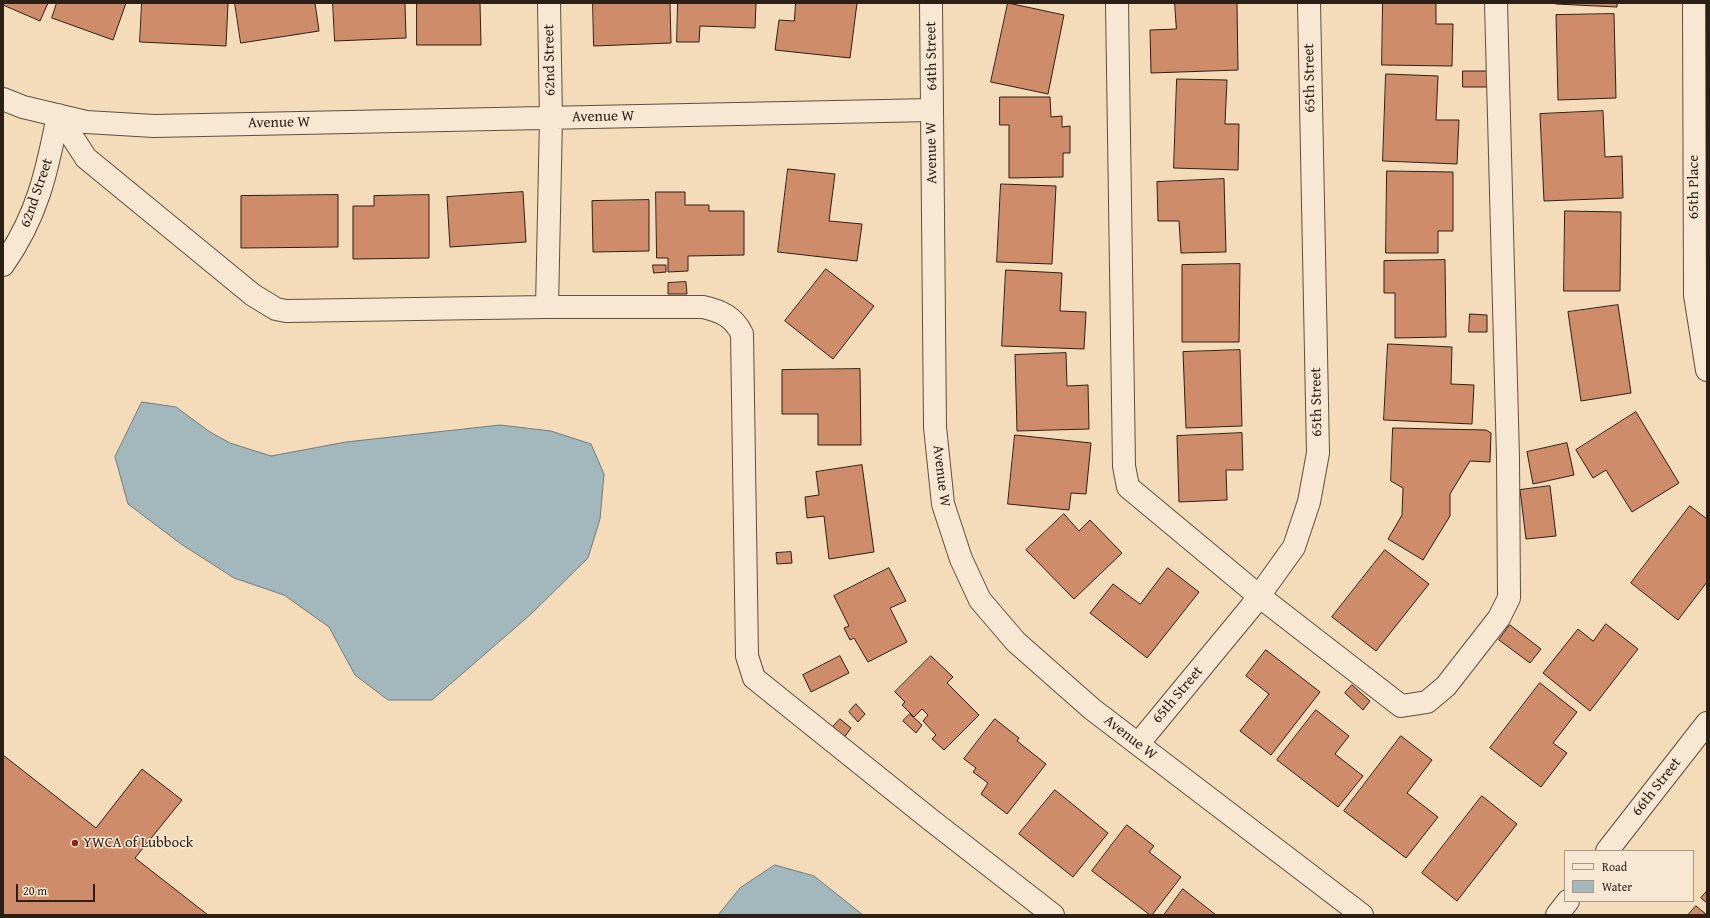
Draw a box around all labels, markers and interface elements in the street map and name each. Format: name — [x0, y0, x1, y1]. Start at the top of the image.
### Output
street label: 64th Street — [922, 21, 942, 91]
street label: 62nd Street — [540, 24, 560, 96]
street label: 65th Street — [1300, 43, 1320, 113]
street label: Avenue W — [572, 107, 634, 127]
street label: Avenue W — [248, 113, 310, 133]
street label: Avenue W — [922, 122, 942, 184]
street label: 65th Place — [1685, 155, 1703, 219]
street label: 62nd Street — [17, 156, 57, 230]
street label: 65th Street — [1307, 367, 1327, 437]
street label: Avenue W — [928, 444, 954, 508]
street label: 65th Street — [1149, 663, 1207, 727]
street label: Avenue W — [1100, 712, 1160, 764]
street label: 66th Street — [1629, 754, 1685, 820]
place label: YWCA of Lubbock — [83, 834, 193, 852]
marker: YWCA of Lubbock — [70, 838, 80, 848]
legend — [1564, 850, 1694, 902]
text: Road — [1602, 858, 1627, 875]
scale bar — [18, 876, 97, 902]
text: Water — [1602, 878, 1632, 895]
text: 20 m — [23, 882, 47, 899]

